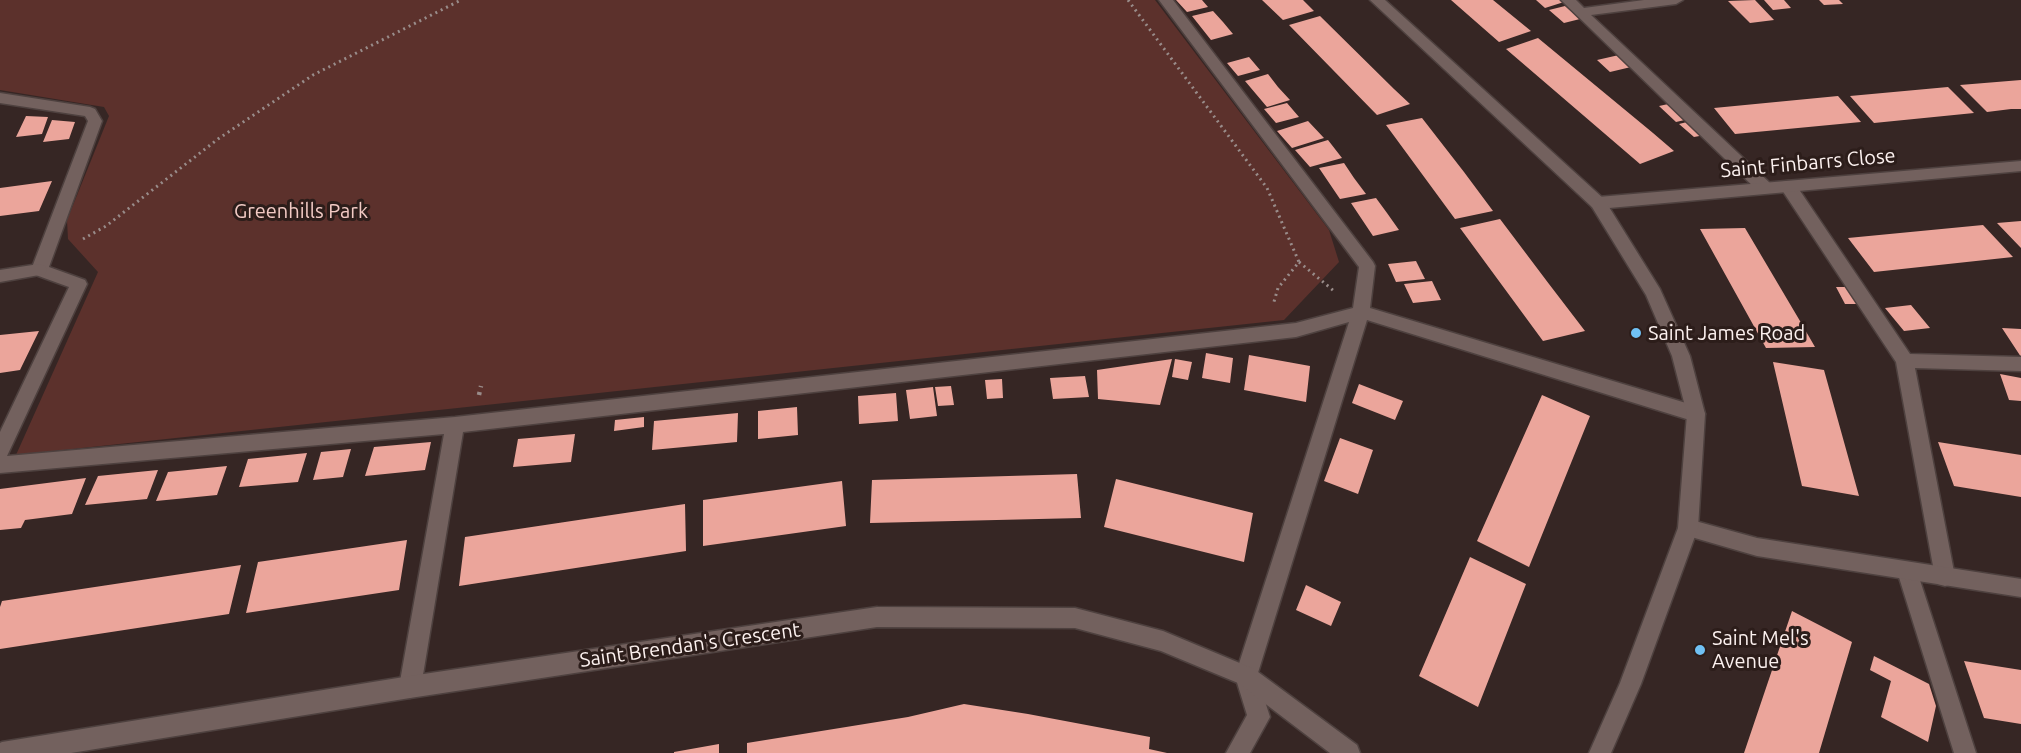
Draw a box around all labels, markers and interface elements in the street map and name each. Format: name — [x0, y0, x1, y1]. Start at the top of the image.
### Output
street label: Saint Finbarrs Close — [1719, 143, 1897, 183]
park label: Greenhills Park — [234, 199, 368, 223]
place label: Saint James Road — [1648, 321, 1805, 345]
marker: Saint James Road — [1629, 326, 1643, 340]
street label: Saint Brendan's Crescent — [578, 618, 802, 672]
place label: Saint Mel's Avenue — [1712, 626, 1809, 673]
marker: Saint Mel's Avenue — [1693, 643, 1707, 657]

